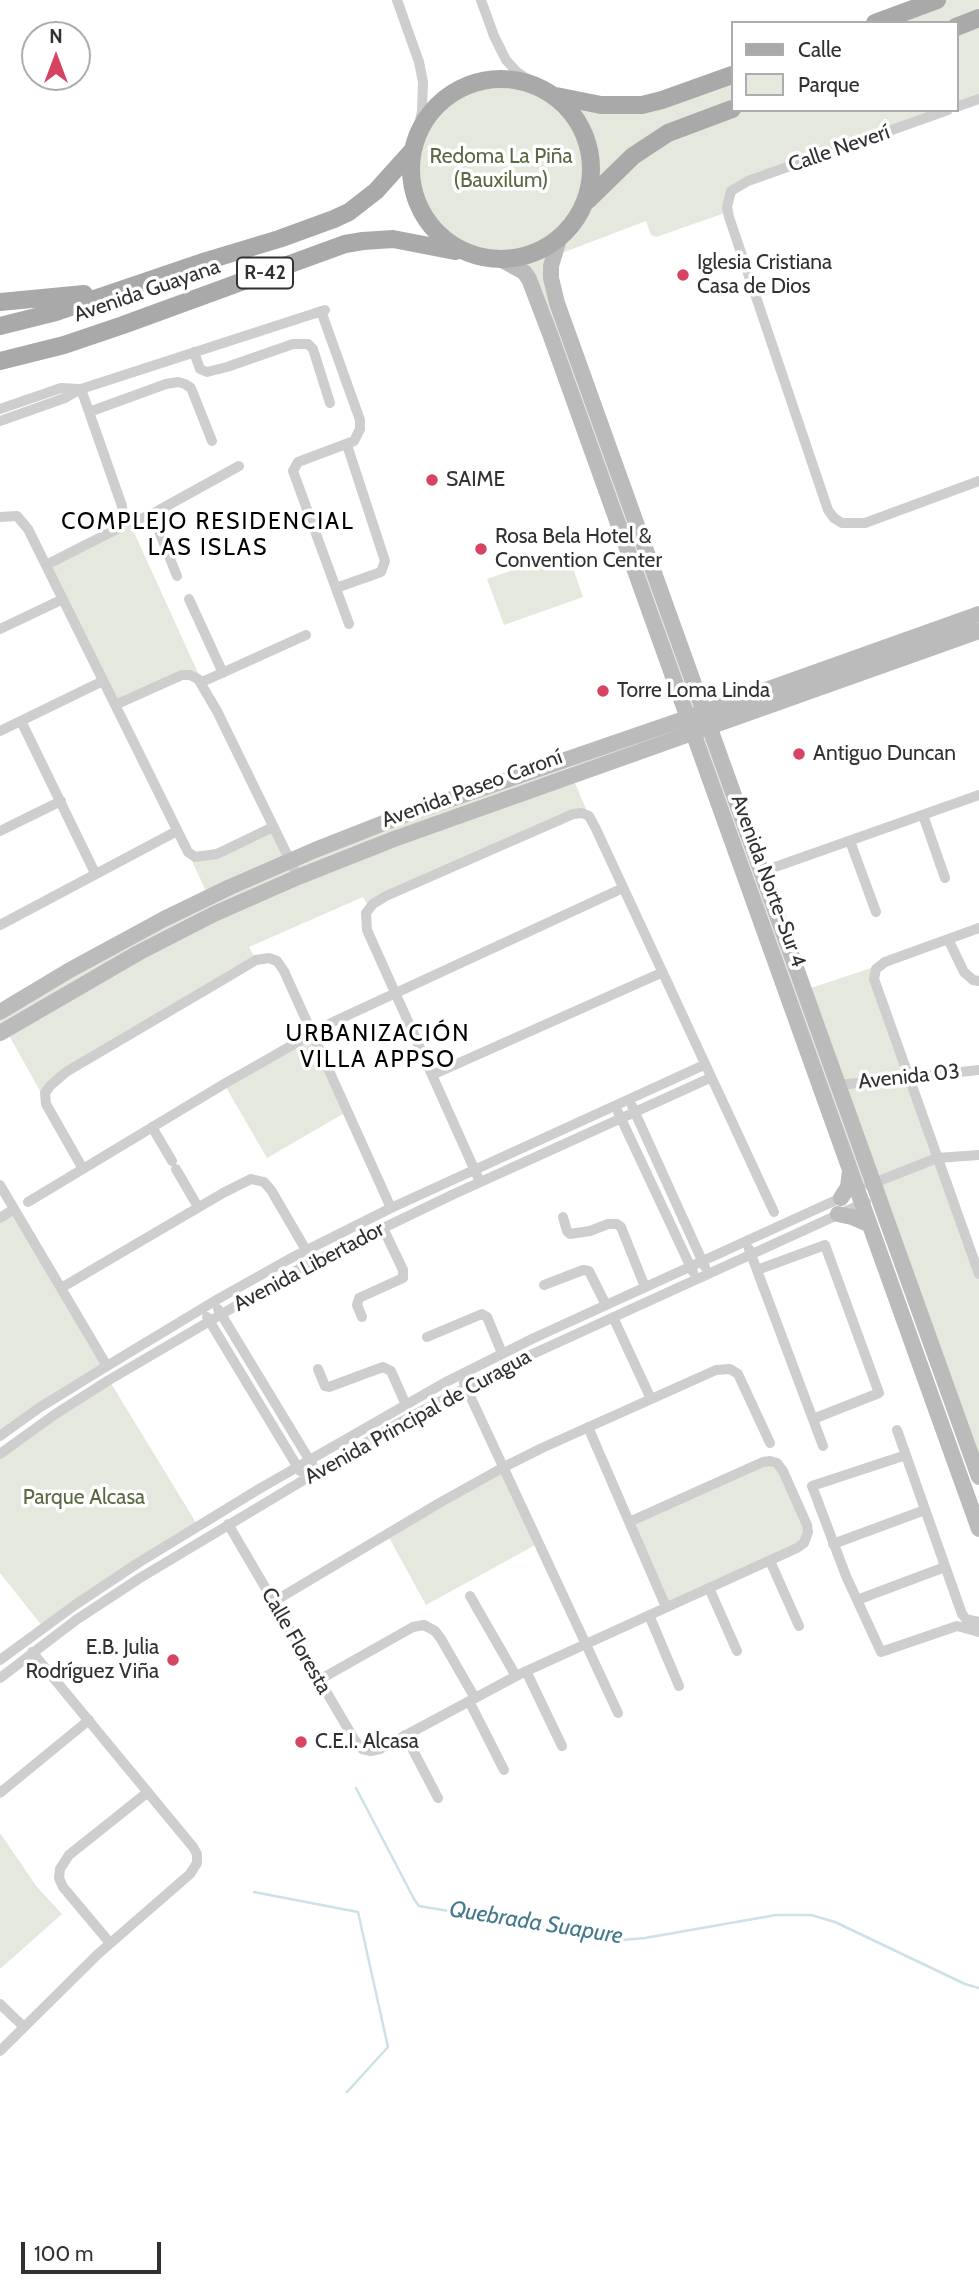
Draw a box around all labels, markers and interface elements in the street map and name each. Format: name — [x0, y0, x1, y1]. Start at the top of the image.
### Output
north arrow — [21, 21, 91, 91]
legend — [730, 21, 958, 112]
text: N — [49, 25, 63, 48]
text: Calle — [798, 37, 842, 62]
text: Parque — [798, 72, 860, 97]
street label: Calle Neverí — [785, 120, 893, 178]
park label: Redoma La Piña (Bauxilum) — [430, 144, 572, 194]
place label: Iglesia Cristiana Casa de Dios — [697, 250, 832, 300]
street label: Avenida Guayana — [71, 254, 223, 328]
road number: R-42 — [237, 258, 293, 288]
marker: Iglesia Cristiana Casa de Dios — [675, 267, 691, 283]
place label: SAIME — [446, 467, 505, 493]
marker: SAIME — [424, 472, 440, 488]
district label: COMPLEJO RESIDENCIAL LAS ISLAS — [64, 508, 352, 562]
place label: Rosa Bela Hotel & Convention Center — [495, 524, 662, 574]
marker: Rosa Bela Hotel & Convention Center — [473, 541, 489, 557]
place label: Torre Loma Linda — [617, 678, 770, 704]
marker: Torre Loma Linda — [595, 683, 611, 699]
place label: Antiguo Duncan — [813, 741, 956, 767]
street label: Avenida Paseo Caroní — [378, 745, 566, 833]
marker: Antiguo Duncan — [791, 746, 807, 762]
street label: Avenida Norte-Sur 4 — [725, 791, 811, 971]
district label: URBANIZACIÓN VILLA APPSO — [287, 1020, 469, 1074]
street label: Avenida 03 — [857, 1059, 961, 1095]
street label: Avenida Libertador — [229, 1217, 389, 1317]
street label: Avenida Principal de Curagua — [300, 1344, 536, 1490]
park label: Parque Alcasa — [23, 1485, 145, 1511]
street label: Calle Floresta — [255, 1583, 337, 1699]
place label: E.B. Julia Rodríguez Viña — [26, 1635, 159, 1685]
marker: E.B. Julia Rodríguez Viña — [165, 1652, 181, 1668]
place label: C.E.I. Alcasa — [315, 1729, 419, 1755]
marker: C.E.I. Alcasa — [293, 1734, 309, 1750]
water label: Quebrada Suapure — [447, 1896, 625, 1950]
scale bar — [24, 2228, 164, 2272]
text: 100 m — [34, 2241, 93, 2266]

